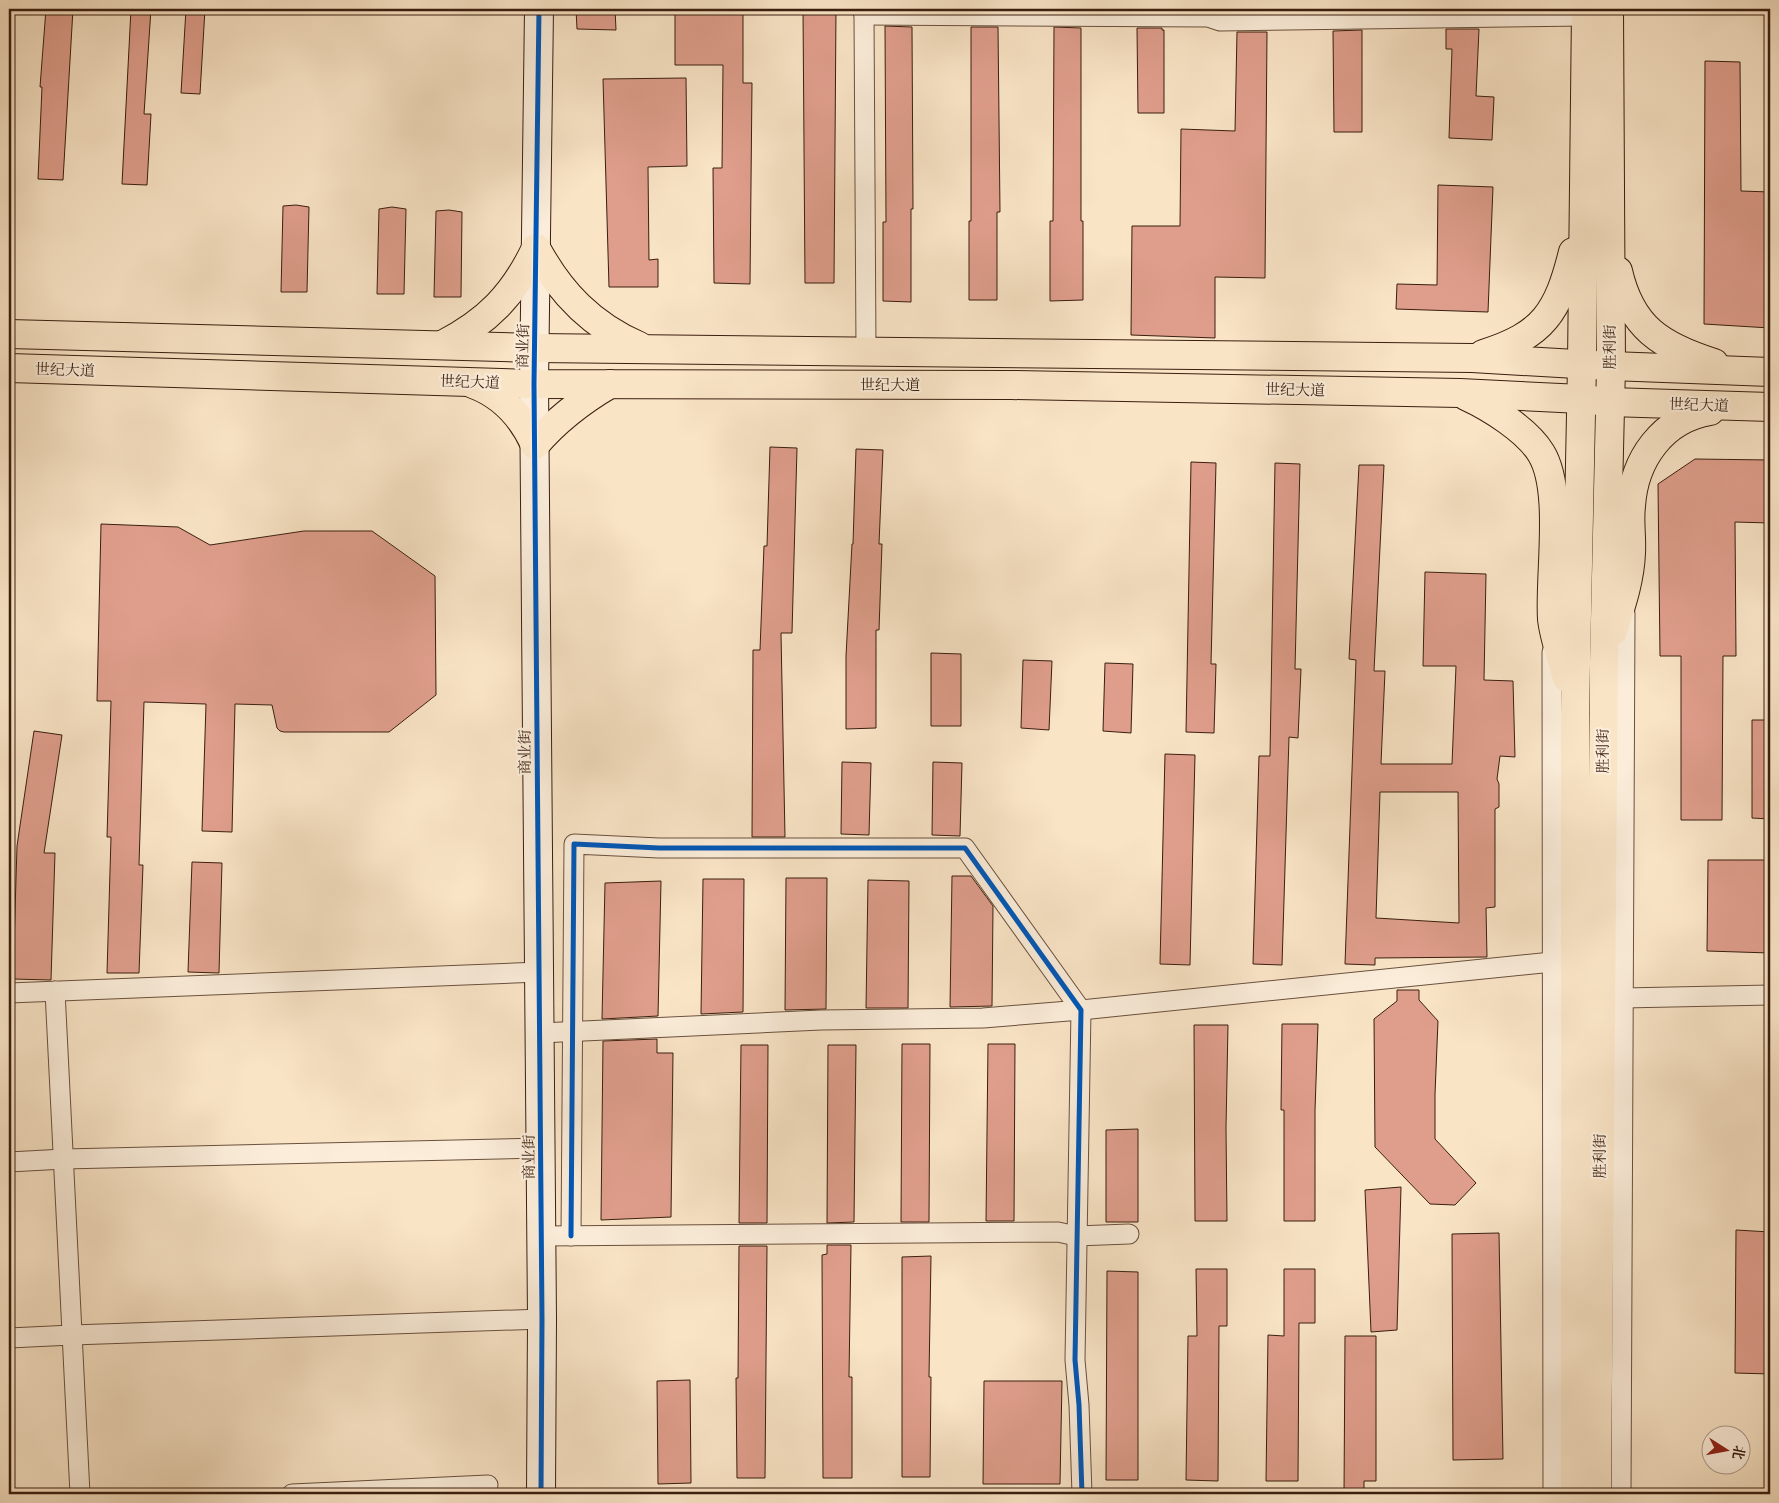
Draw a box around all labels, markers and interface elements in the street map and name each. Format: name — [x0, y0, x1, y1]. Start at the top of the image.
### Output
street label: 商业街 — [514, 323, 535, 369]
street label: 胜利街 — [1601, 324, 1622, 370]
street label: 世纪大道 — [35, 360, 95, 383]
street label: 世纪大道 — [440, 372, 500, 395]
street label: 世纪大道 — [860, 376, 920, 397]
street label: 世纪大道 — [1265, 380, 1325, 403]
street label: 世纪大道 — [1669, 395, 1729, 418]
street label: 胜利街 — [1594, 728, 1615, 774]
street label: 商业街 — [516, 729, 537, 775]
street label: 胜利街 — [1591, 1133, 1612, 1179]
street label: 商业街 — [520, 1134, 541, 1180]
north arrow — [1702, 1426, 1752, 1476]
text: 北 — [1727, 1444, 1748, 1461]

